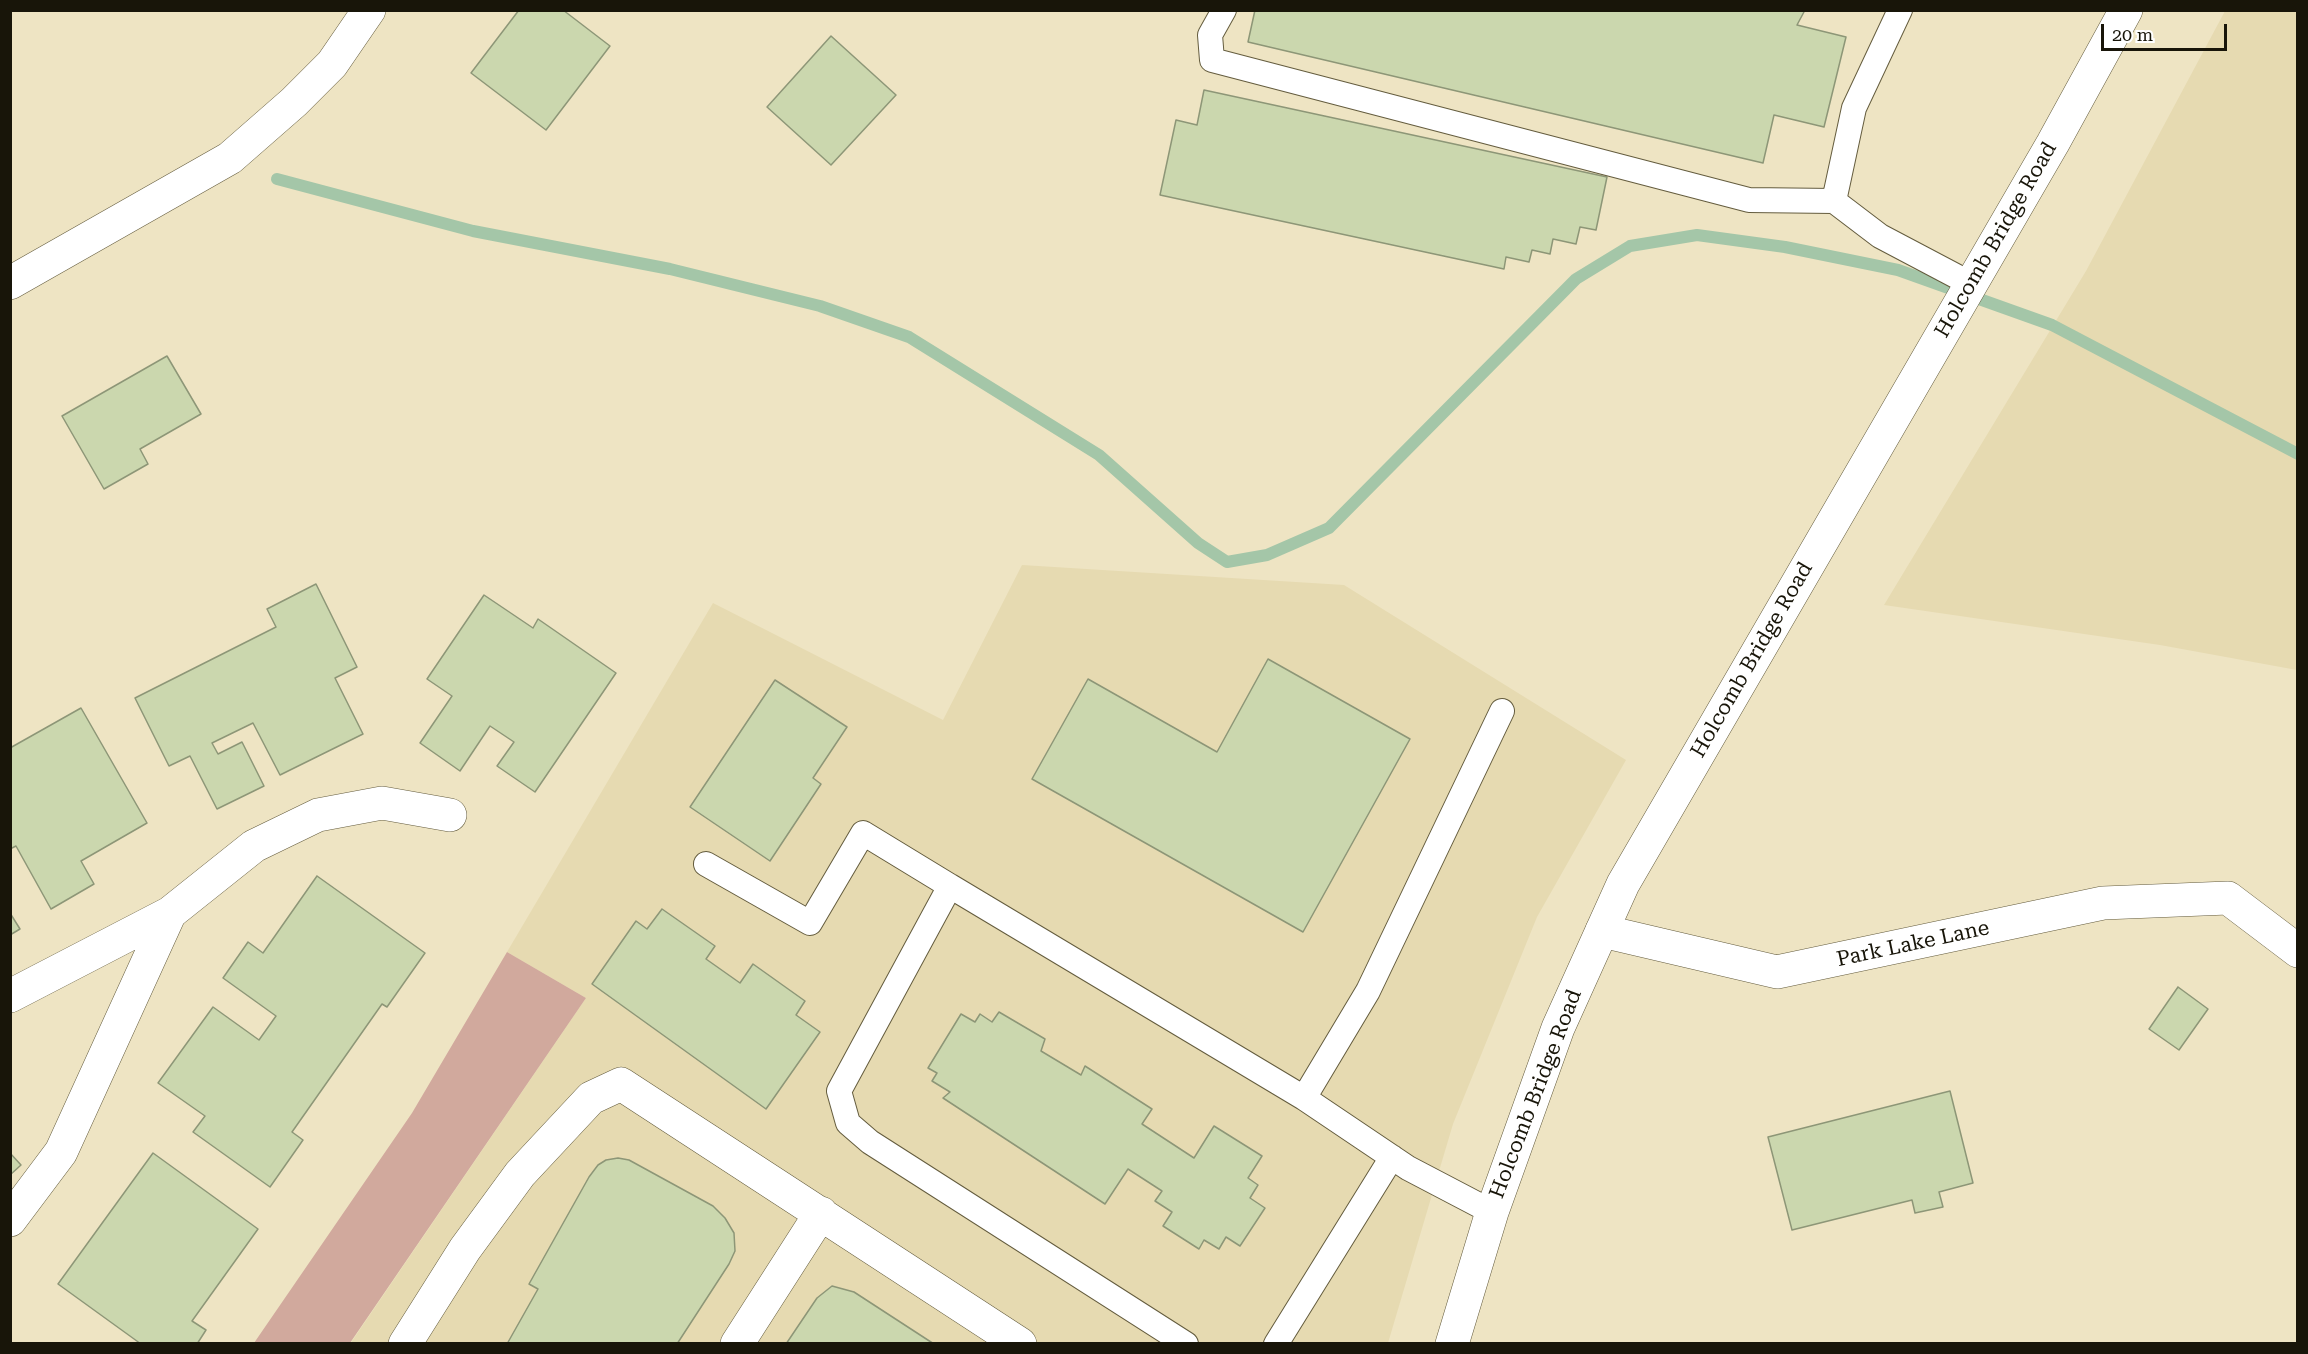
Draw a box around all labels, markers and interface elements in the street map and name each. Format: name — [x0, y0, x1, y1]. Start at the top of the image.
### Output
scale bar — [2104, 12, 2230, 50]
text: 20 m — [2112, 24, 2153, 45]
street label: Holcomb Bridge Road — [1930, 138, 2062, 342]
street label: Holcomb Bridge Road — [1686, 558, 1818, 762]
street label: Park Lake Lane — [1834, 916, 1992, 972]
street label: Holcomb Bridge Road — [1485, 986, 1587, 1202]

